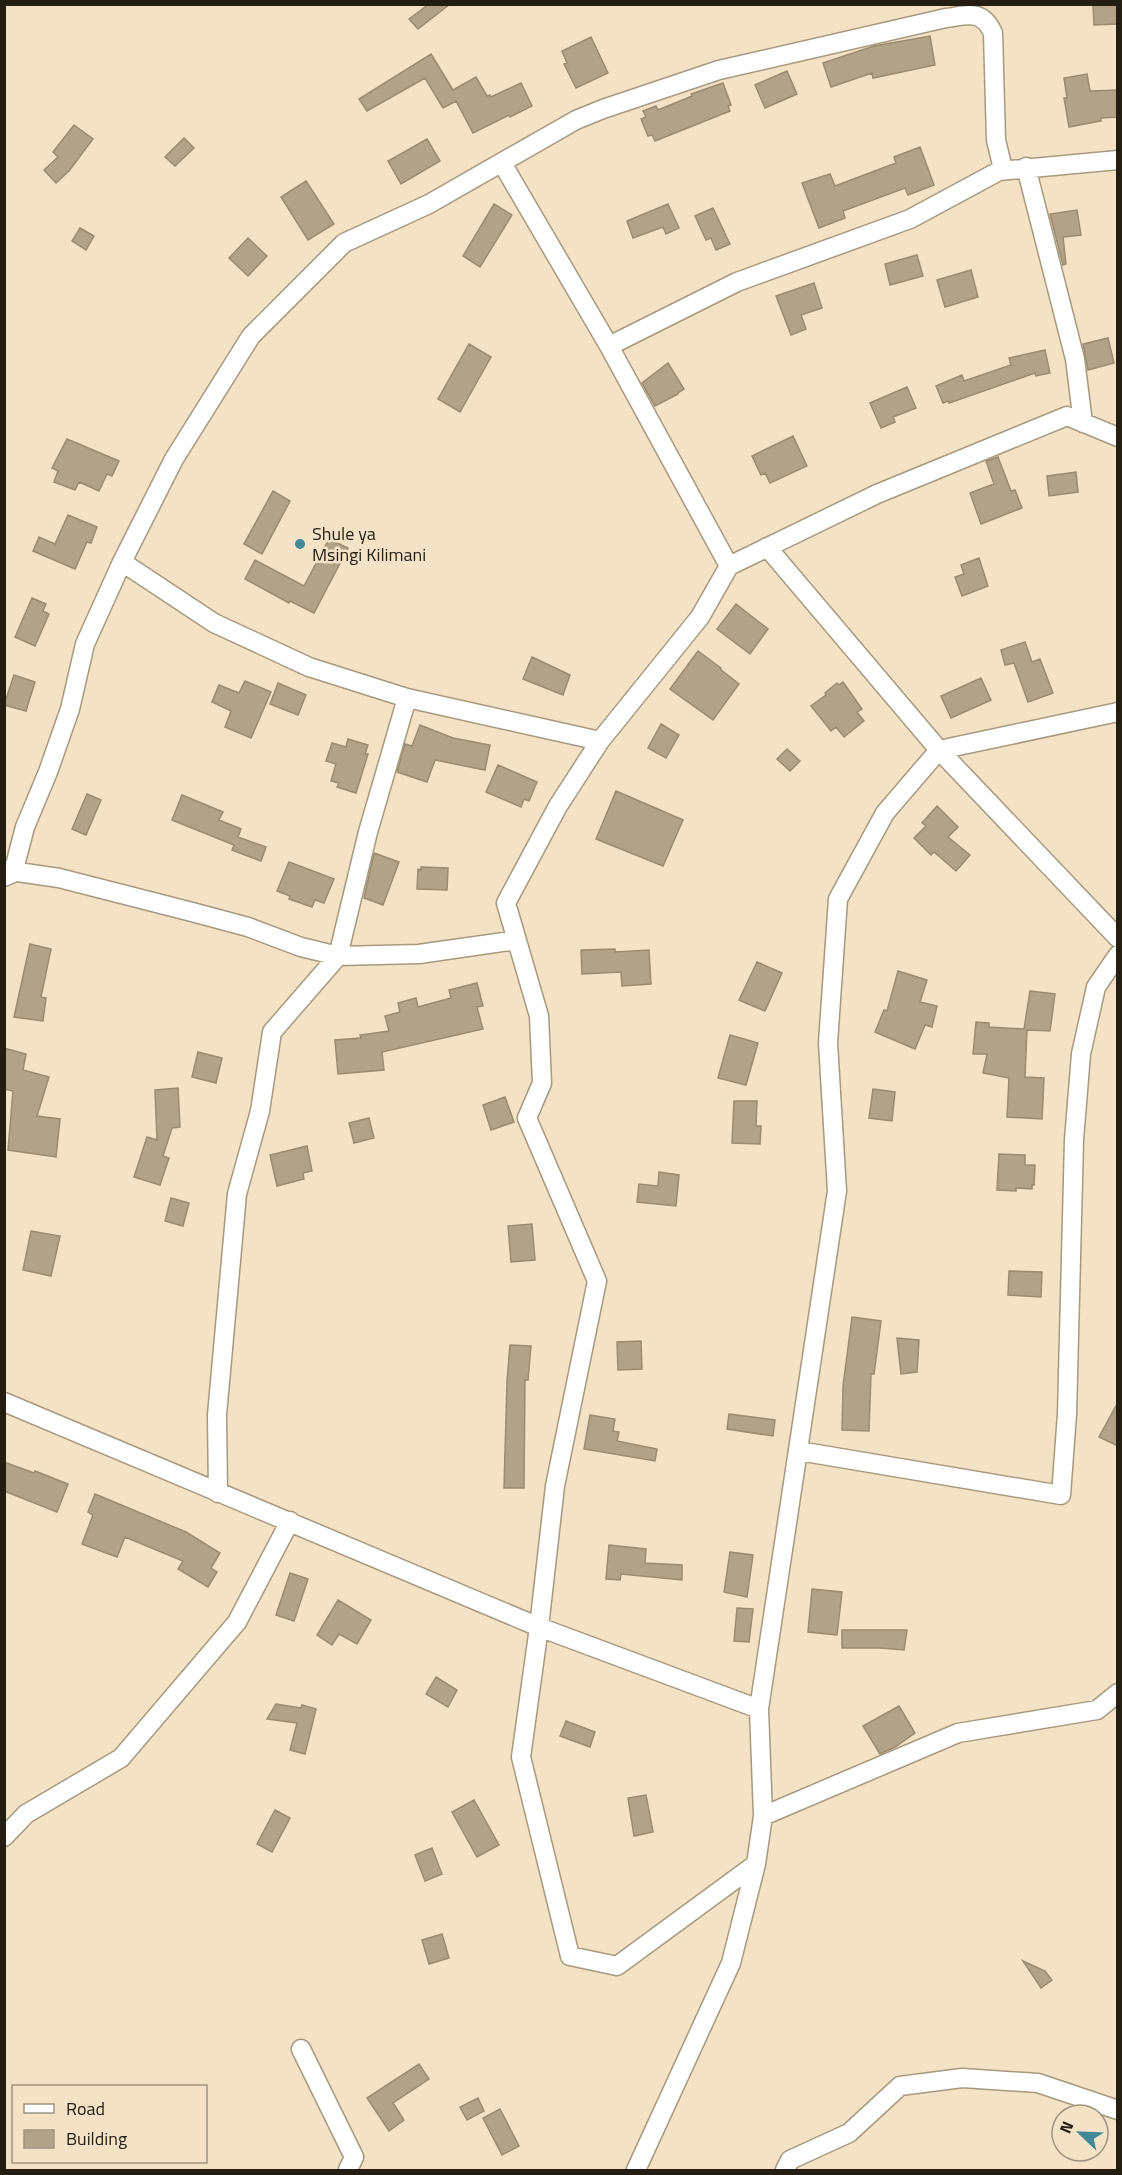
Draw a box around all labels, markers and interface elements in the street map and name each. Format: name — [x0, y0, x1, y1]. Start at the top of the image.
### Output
place label: Shule ya Msingi Kilimani — [312, 520, 426, 568]
marker: Shule ya Msingi Kilimani — [293, 537, 307, 551]
legend — [12, 2085, 207, 2163]
text: Road — [66, 2095, 105, 2122]
north arrow — [1050, 2103, 1110, 2163]
text: N — [1053, 2117, 1079, 2137]
text: Building — [66, 2125, 127, 2152]

